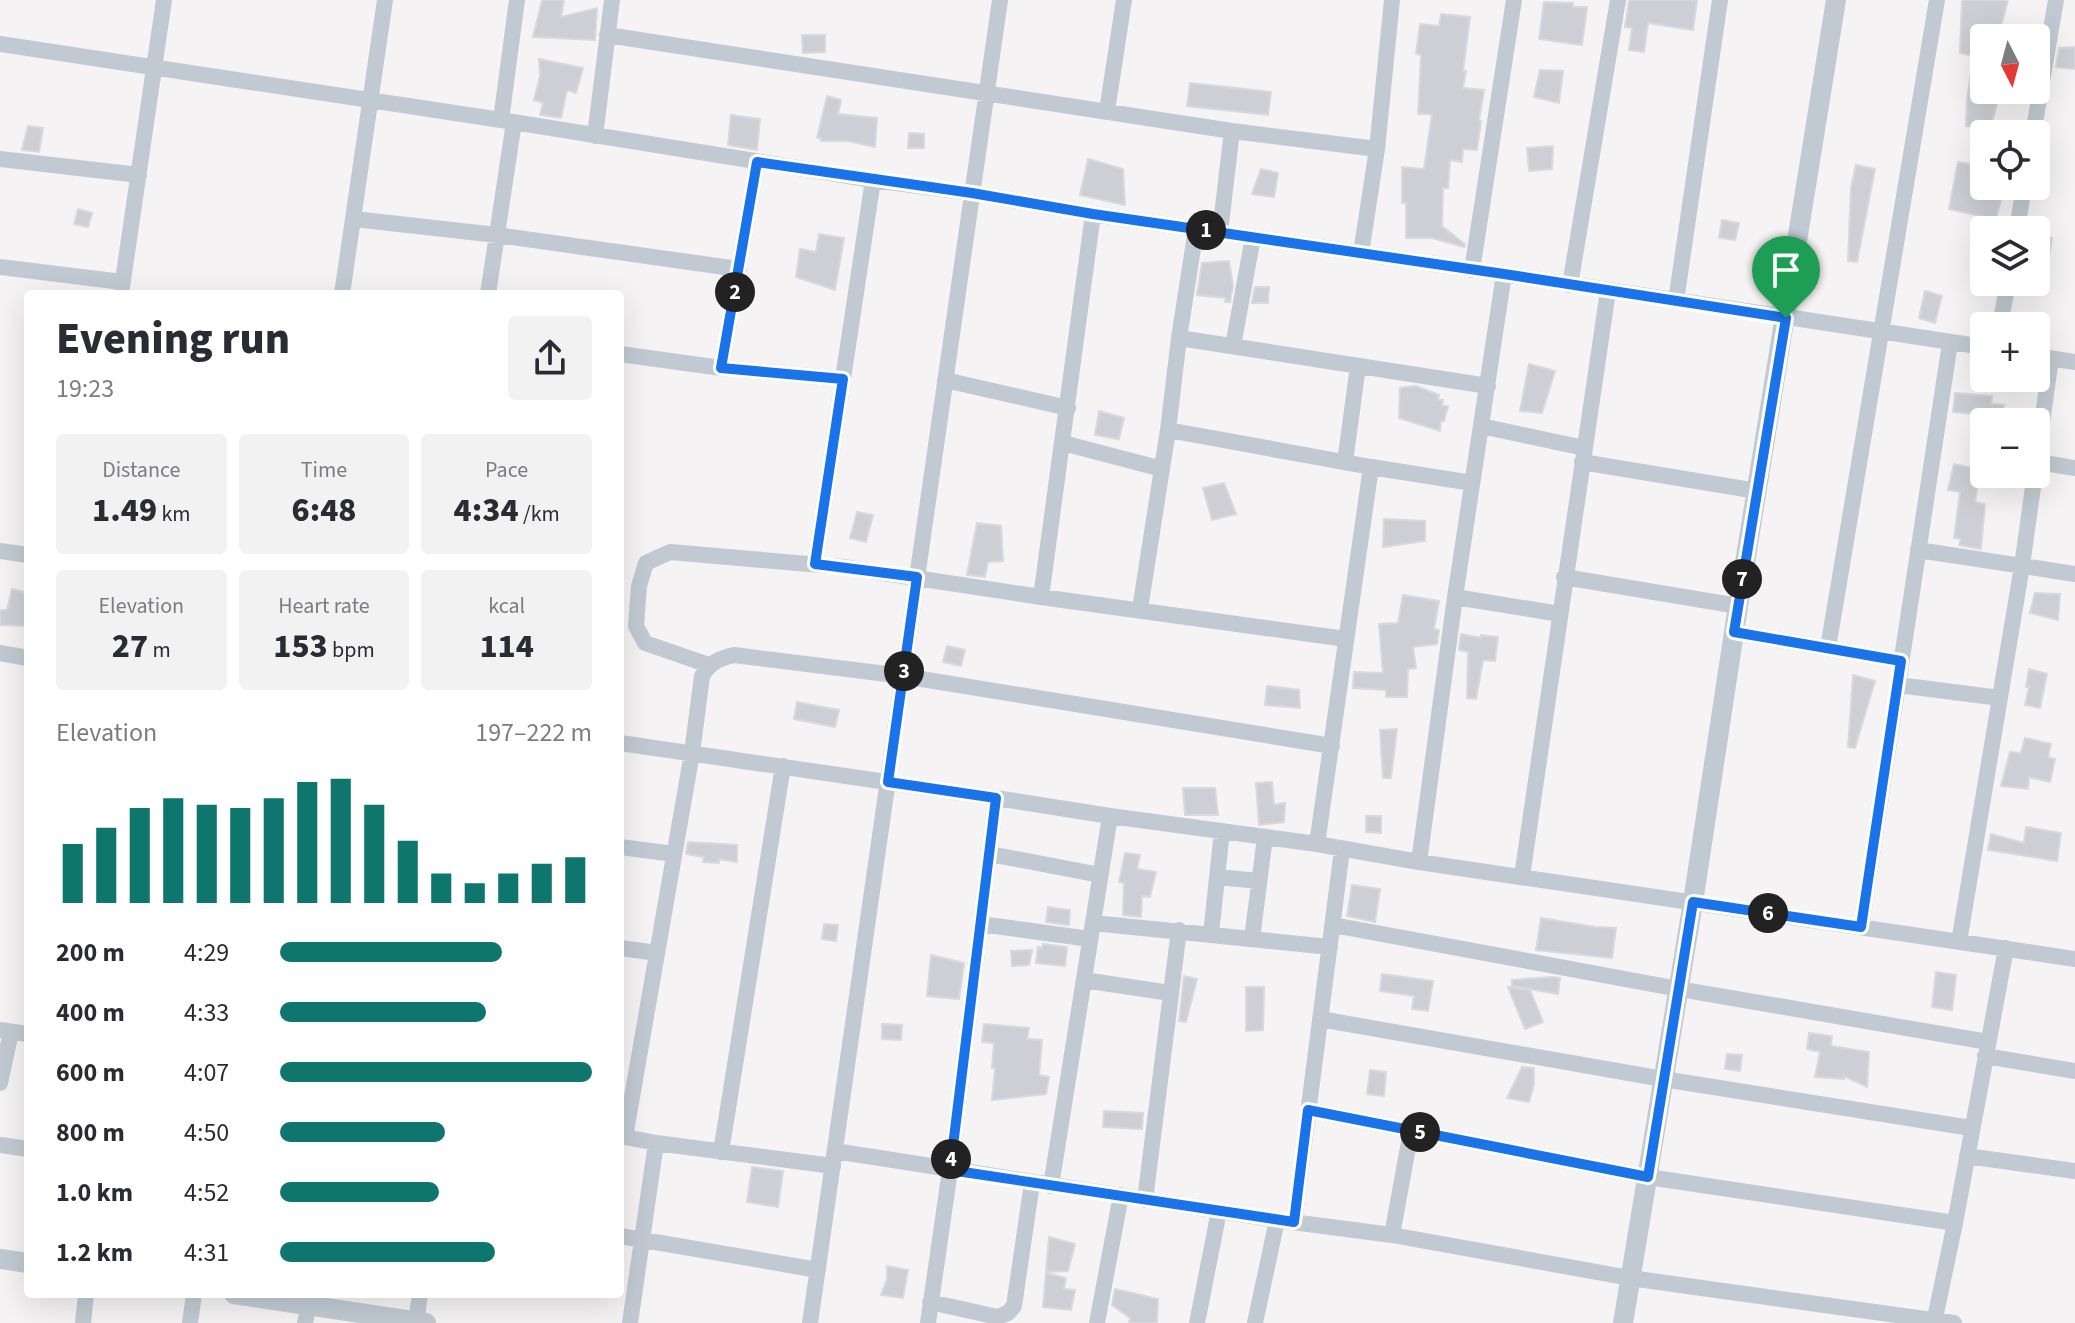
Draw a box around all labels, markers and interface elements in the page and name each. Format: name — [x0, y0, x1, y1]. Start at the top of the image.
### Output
north arrow — [1970, 24, 2050, 104]
map controls — [1970, 24, 2050, 488]
button: locate — [1970, 120, 2050, 200]
pin: 1 — [1186, 210, 1226, 250]
text: 1 — [1200, 214, 1212, 246]
button: layers — [1970, 216, 2050, 296]
pin — [1752, 236, 1820, 318]
icon: arrive — [1764, 248, 1808, 292]
pin: 2 — [715, 272, 755, 312]
text: 2 — [729, 276, 741, 308]
text: Evening run — [56, 308, 290, 371]
button: + — [1970, 312, 2050, 392]
button: share — [508, 316, 592, 400]
text: 19:23 — [56, 370, 114, 407]
button: − — [1970, 408, 2050, 488]
text: Distance — [102, 454, 180, 486]
text: Time — [301, 454, 347, 486]
text: Pace — [485, 454, 528, 486]
text: 1.49 — [92, 486, 157, 535]
text: 6:48 — [291, 486, 357, 535]
text: 4:34 — [454, 486, 519, 535]
text: km — [157, 498, 191, 530]
text: /km — [519, 498, 560, 530]
pin: 7 — [1722, 559, 1762, 599]
text: 7 — [1736, 563, 1748, 595]
text: Elevation — [98, 590, 184, 622]
text: Heart rate — [278, 590, 370, 622]
text: kcal — [488, 590, 525, 622]
text: 27 — [112, 622, 148, 671]
text: 153 — [273, 622, 328, 671]
text: 114 — [479, 622, 534, 671]
text: m — [148, 634, 171, 666]
text: bpm — [328, 634, 375, 666]
pin: 3 — [884, 651, 924, 691]
text: 3 — [898, 655, 910, 687]
text: Elevation — [56, 714, 157, 751]
text: 197–222 m — [475, 714, 592, 751]
pin: 6 — [1748, 893, 1788, 933]
text: 6 — [1762, 897, 1774, 929]
text: 200 m — [56, 934, 125, 971]
text: 4:29 — [184, 934, 229, 971]
text: 400 m — [56, 994, 125, 1031]
text: 4:33 — [184, 994, 229, 1031]
text: 600 m — [56, 1054, 125, 1091]
text: 4:07 — [184, 1054, 229, 1091]
pin: 5 — [1400, 1112, 1440, 1152]
text: 800 m — [56, 1114, 125, 1151]
text: 4:50 — [184, 1114, 229, 1151]
text: 5 — [1414, 1116, 1426, 1148]
pin: 4 — [931, 1139, 971, 1179]
text: 4 — [945, 1143, 957, 1175]
text: 1.0 km — [56, 1174, 133, 1211]
text: 4:52 — [184, 1174, 229, 1211]
text: 1.2 km — [56, 1234, 133, 1271]
text: 4:31 — [184, 1234, 229, 1271]

